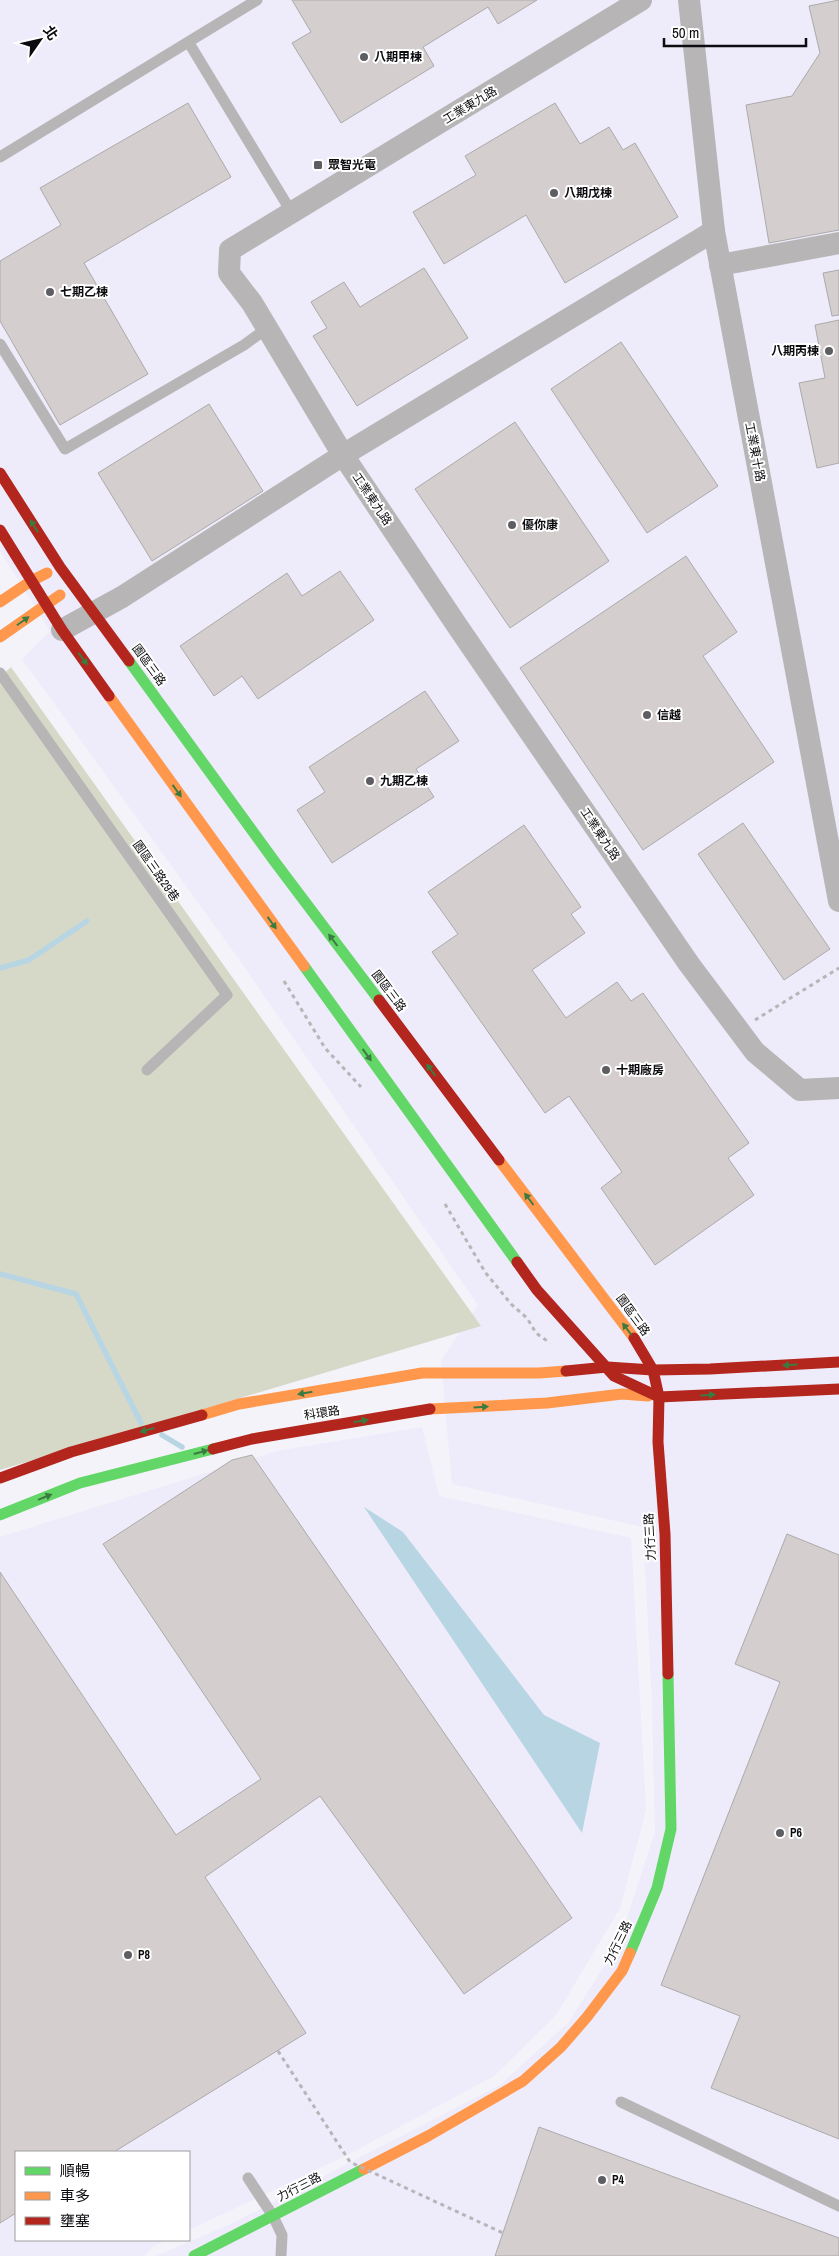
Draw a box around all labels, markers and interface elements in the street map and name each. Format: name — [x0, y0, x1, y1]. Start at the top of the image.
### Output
north arrow — [15, 15, 65, 65]
scale bar — [664, 15, 806, 47]
text: 北 — [39, 22, 62, 44]
text: 50 m — [672, 22, 699, 43]
place label: 八期甲棟 — [374, 49, 422, 65]
marker: 八期甲棟 — [358, 51, 370, 63]
street label: 工業東九路 — [440, 83, 500, 127]
place label: 眾智光電 — [328, 157, 376, 173]
marker: 眾智光電 — [312, 159, 324, 171]
place label: 八期戊棟 — [564, 185, 612, 201]
marker: 八期戊棟 — [548, 187, 560, 199]
place label: 七期乙棟 — [60, 284, 108, 300]
marker: 七期乙棟 — [44, 286, 56, 298]
place label: 八期丙棟 — [771, 343, 819, 359]
marker: 八期丙棟 — [823, 345, 835, 357]
street label: 工業東十路 — [741, 421, 769, 483]
street label: 工業東九路 — [349, 470, 395, 528]
place label: 優你康 — [522, 517, 558, 533]
one-way arrow — [29, 519, 38, 533]
marker: 優你康 — [506, 519, 518, 531]
one-way arrow — [16, 616, 30, 626]
street label: 園區三路 — [128, 641, 170, 689]
one-way arrow — [78, 652, 88, 666]
place label: 信越 — [657, 707, 681, 723]
marker: 信越 — [641, 709, 653, 721]
place label: 九期乙棟 — [380, 773, 428, 789]
marker: 九期乙棟 — [364, 775, 376, 787]
one-way arrow — [172, 785, 182, 798]
street label: 工業東九路 — [577, 805, 623, 863]
street label: 園區三路29巷 — [129, 837, 183, 905]
one-way arrow — [267, 917, 277, 930]
one-way arrow — [328, 934, 339, 947]
street label: 園區三路 — [368, 967, 410, 1015]
one-way arrow — [362, 1048, 373, 1061]
place label: 十期廠房 — [616, 1062, 664, 1078]
one-way arrow — [426, 1063, 436, 1076]
marker: 十期廠房 — [600, 1064, 612, 1076]
one-way arrow — [524, 1193, 535, 1206]
street label: 園區三路 — [612, 1291, 654, 1339]
one-way arrow — [622, 1322, 632, 1336]
one-way arrow — [782, 1362, 798, 1370]
one-way arrow — [297, 1389, 313, 1397]
one-way arrow — [700, 1391, 716, 1399]
street label: 科環路 — [303, 1402, 341, 1424]
one-way arrow — [474, 1402, 490, 1410]
one-way arrow — [353, 1417, 369, 1425]
one-way arrow — [140, 1427, 155, 1435]
one-way arrow — [194, 1448, 209, 1456]
one-way arrow — [38, 1493, 53, 1501]
street label: 力行三路 — [641, 1513, 659, 1561]
place label: P6 — [790, 1825, 803, 1841]
marker: P6 — [774, 1827, 786, 1839]
street label: 力行三路 — [600, 1918, 636, 1968]
place label: P8 — [138, 1947, 151, 1963]
marker: P8 — [122, 1949, 134, 1961]
legend — [15, 2151, 190, 2241]
text: 順暢 — [60, 2160, 90, 2181]
street label: 力行三路 — [274, 2169, 324, 2205]
place label: P4 — [612, 2172, 625, 2188]
marker: P4 — [596, 2174, 608, 2186]
text: 車多 — [60, 2185, 90, 2206]
text: 壅塞 — [60, 2210, 90, 2231]

